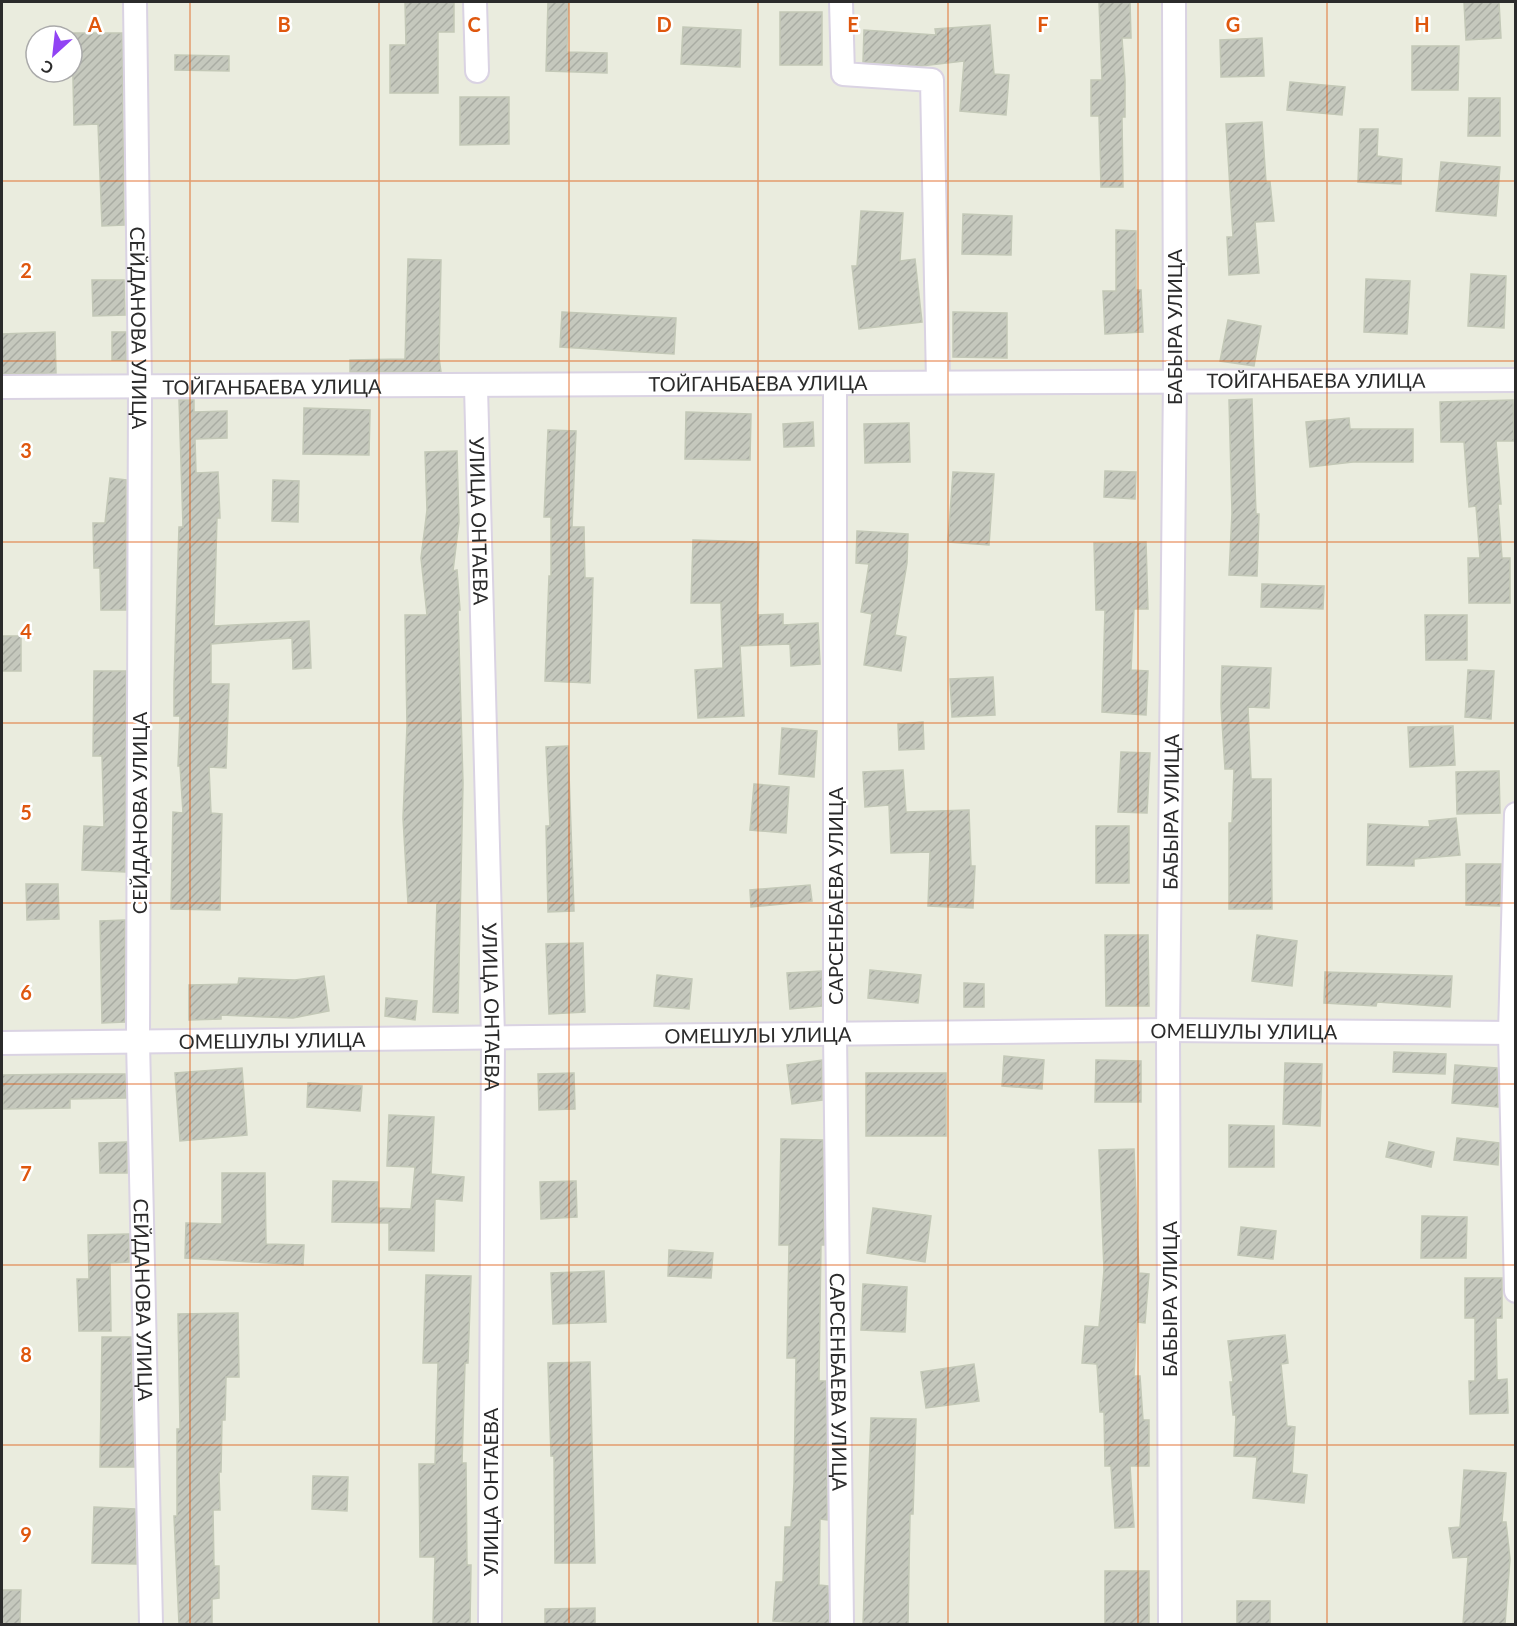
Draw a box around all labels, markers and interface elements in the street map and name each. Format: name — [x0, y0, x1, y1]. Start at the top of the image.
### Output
text: A — [87, 12, 102, 36]
text: B — [277, 12, 291, 36]
text: C — [467, 12, 481, 36]
text: D — [656, 12, 672, 36]
text: E — [847, 12, 859, 36]
text: F — [1037, 12, 1049, 36]
text: G — [1226, 12, 1240, 36]
text: H — [1414, 12, 1430, 36]
north arrow — [24, 24, 84, 84]
text: С — [38, 57, 56, 79]
street label: СЕЙДАНОВА УЛИЦА — [126, 227, 152, 430]
street label: БАБЫРА УЛИЦА — [1162, 249, 1186, 405]
text: 2 — [20, 258, 32, 282]
street label: ТОЙГАНБАЕВА УЛИЦА — [1206, 368, 1426, 392]
street label: ТОЙГАНБАЕВА УЛИЦА — [648, 370, 868, 396]
street label: ТОЙГАНБАЕВА УЛИЦА — [162, 374, 382, 399]
street label: УЛИЦА ОНТАЕВА — [465, 436, 494, 606]
text: 3 — [20, 438, 32, 462]
text: 4 — [20, 619, 32, 643]
street label: СЕЙДАНОВА УЛИЦА — [127, 711, 151, 914]
street label: БАБЫРА УЛИЦА — [1158, 733, 1183, 890]
street label: САРСЕНБАЕВА УЛИЦА — [823, 787, 847, 1005]
text: 5 — [20, 800, 32, 824]
street label: УЛИЦА ОНТАЕВА — [478, 922, 505, 1092]
text: 6 — [20, 980, 32, 1004]
street label: ОМЕШУЛЫ УЛИЦА — [1150, 1018, 1338, 1043]
street label: ОМЕШУЛЫ УЛИЦА — [664, 1022, 852, 1048]
street label: ОМЕШУЛЫ УЛИЦА — [178, 1027, 366, 1053]
text: 7 — [20, 1161, 32, 1185]
street label: СЕЙДАНОВА УЛИЦА — [130, 1198, 158, 1402]
street label: БАБЫРА УЛИЦА — [1157, 1221, 1181, 1377]
street label: САРСЕНБАЕВА УЛИЦА — [826, 1273, 852, 1492]
text: 8 — [20, 1342, 32, 1366]
street label: УЛИЦА ОНТАЕВА — [478, 1407, 502, 1576]
text: 9 — [20, 1522, 32, 1546]

